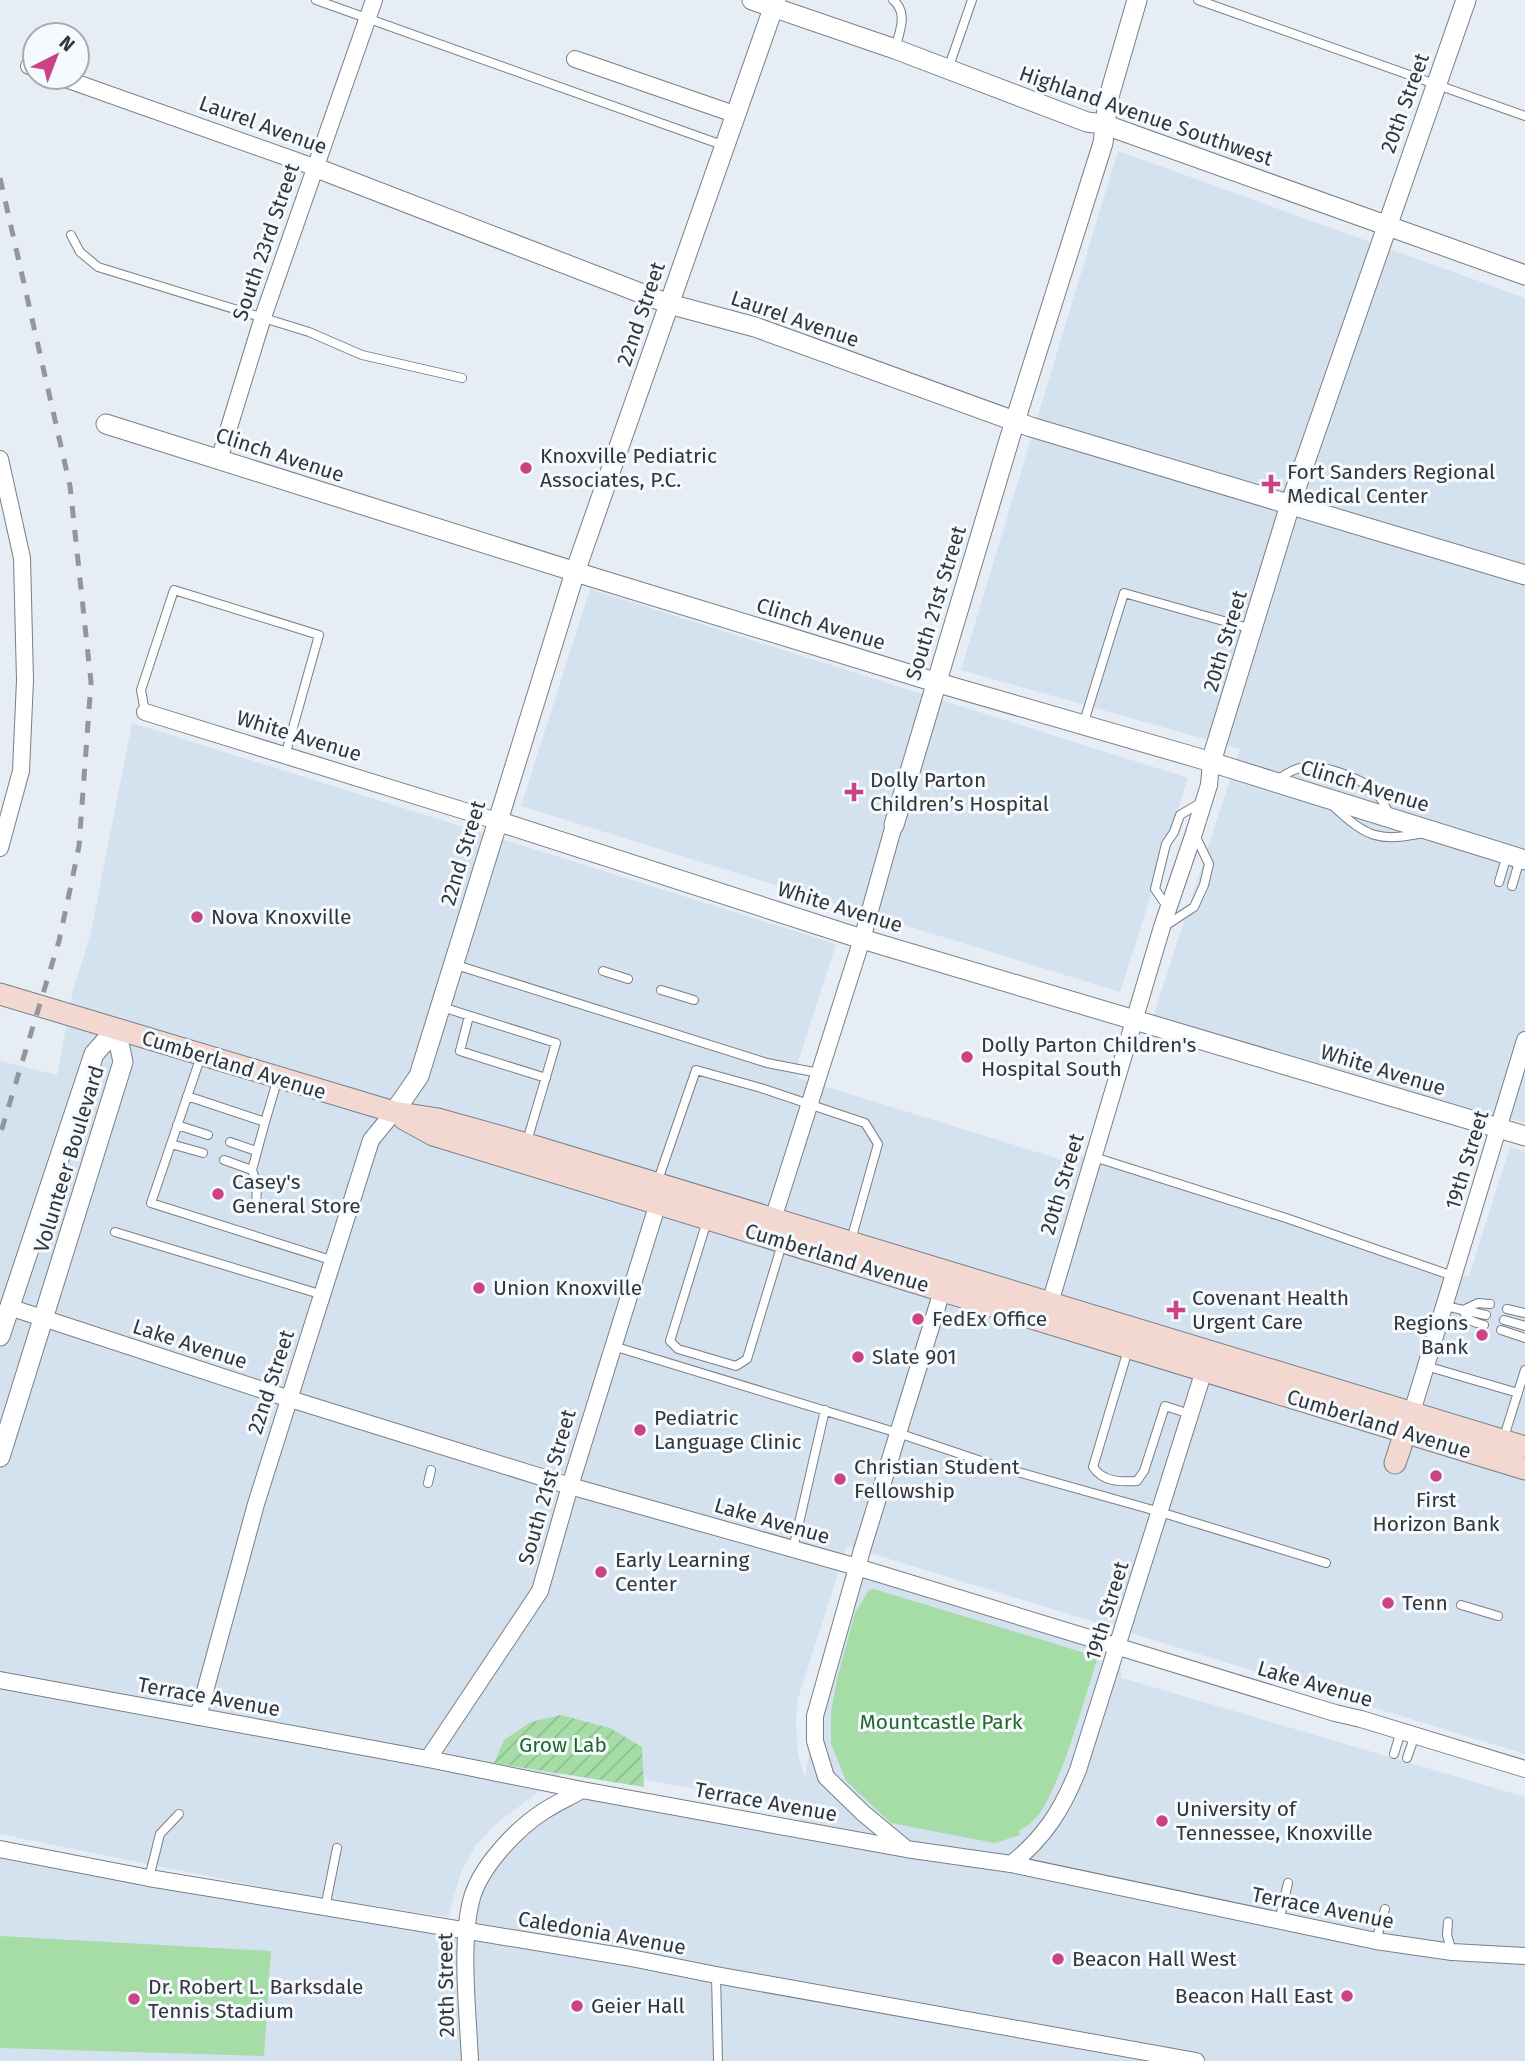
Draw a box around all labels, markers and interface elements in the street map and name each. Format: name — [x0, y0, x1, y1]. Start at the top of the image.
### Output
north arrow — [21, 21, 91, 91]
text: N — [55, 31, 79, 57]
street label: 20th Street — [1375, 49, 1435, 157]
street label: Highland Avenue Southwest — [1016, 60, 1277, 172]
street label: Laurel Avenue — [195, 90, 331, 160]
street label: South 23rd Street — [227, 160, 305, 324]
street label: 22nd Street — [611, 258, 671, 369]
street label: Laurel Avenue — [727, 285, 863, 353]
street label: Clinch Avenue — [212, 422, 348, 488]
place label: Knoxville Pediatric Associates, P.C. — [540, 443, 717, 493]
place label: Fort Sanders Regional Medical Center — [1287, 459, 1495, 509]
marker: Knoxville Pediatric Associates, P.C. — [518, 460, 534, 476]
marker: Fort Sanders Regional Medical Center — [1261, 474, 1281, 494]
street label: South 21st Street — [900, 522, 972, 683]
street label: 20th Street — [1197, 587, 1253, 695]
street label: Clinch Avenue — [753, 592, 889, 656]
street label: White Avenue — [233, 705, 365, 767]
street label: Clinch Avenue — [1297, 754, 1433, 818]
place label: Dolly Parton Children’s Hospital — [870, 767, 1049, 817]
marker: Dolly Parton Children’s Hospital — [844, 782, 864, 802]
street label: 22nd Street — [435, 797, 491, 909]
street label: White Avenue — [774, 876, 906, 938]
place label: Nova Knoxville — [211, 904, 351, 930]
marker: Nova Knoxville — [189, 909, 205, 925]
street label: Cumberland Avenue — [139, 1025, 329, 1105]
place label: Dolly Parton Children's Hospital South — [981, 1032, 1197, 1082]
street label: White Avenue — [1317, 1039, 1449, 1101]
marker: Dolly Parton Children's Hospital South — [959, 1049, 975, 1065]
street label: Volunteer Boulevard — [28, 1062, 110, 1256]
street label: 19th Street — [1440, 1107, 1495, 1213]
street label: 20th Street — [1034, 1130, 1090, 1238]
place label: Casey's General Store — [232, 1169, 361, 1219]
marker: Casey's General Store — [210, 1186, 226, 1202]
street label: Cumberland Avenue — [742, 1218, 932, 1298]
place label: Union Knoxville — [493, 1275, 642, 1301]
marker: Union Knoxville — [471, 1280, 487, 1296]
place label: Covenant Health Urgent Care — [1192, 1285, 1349, 1335]
marker: Covenant Health Urgent Care — [1166, 1300, 1186, 1320]
place label: FedEx Office — [932, 1306, 1047, 1332]
place label: Regions Bank — [1393, 1310, 1468, 1360]
marker: FedEx Office — [910, 1311, 926, 1327]
street label: Lake Avenue — [129, 1313, 251, 1375]
street label: 22nd Street — [242, 1326, 300, 1437]
marker: Regions Bank — [1474, 1327, 1490, 1343]
place label: Slate 901 — [872, 1344, 957, 1370]
marker: Slate 901 — [850, 1349, 866, 1365]
street label: Cumberland Avenue — [1284, 1384, 1474, 1464]
place label: Pediatric Language Clinic — [654, 1405, 802, 1455]
street label: South 21st Street — [512, 1406, 582, 1568]
marker: Pediatric Language Clinic — [632, 1422, 648, 1438]
place label: Christian Student Fellowship — [854, 1454, 1020, 1504]
marker: First Horizon Bank — [1428, 1468, 1444, 1484]
marker: Christian Student Fellowship — [832, 1471, 848, 1487]
place label: First Horizon Bank — [1373, 1487, 1500, 1537]
street label: Lake Avenue — [711, 1492, 833, 1550]
place label: Early Learning Center — [615, 1547, 750, 1597]
street label: 19th Street — [1080, 1558, 1135, 1664]
marker: Early Learning Center — [593, 1564, 609, 1580]
place label: Tenn — [1402, 1590, 1448, 1616]
marker: Tenn — [1380, 1595, 1396, 1611]
street label: Lake Avenue — [1254, 1655, 1376, 1713]
street label: Terrace Avenue — [136, 1672, 282, 1722]
park label: Mountcastle Park — [859, 1709, 1023, 1735]
park label: Grow Lab — [519, 1732, 607, 1758]
street label: Terrace Avenue — [693, 1777, 839, 1827]
place label: University of Tennessee, Knoxville — [1176, 1796, 1373, 1846]
marker: University of Tennessee, Knoxville — [1154, 1813, 1170, 1829]
street label: Terrace Avenue — [1250, 1881, 1396, 1935]
street label: Caledonia Avenue — [516, 1905, 688, 1961]
street label: 20th Street — [432, 1932, 460, 2037]
place label: Beacon Hall West — [1072, 1946, 1237, 1972]
marker: Beacon Hall West — [1050, 1951, 1066, 1967]
place label: Dr. Robert L. Barksdale Tennis Stadium — [148, 1974, 363, 2024]
place label: Beacon Hall East — [1175, 1983, 1333, 2009]
marker: Beacon Hall East — [1339, 1988, 1355, 2004]
marker: Dr. Robert L. Barksdale Tennis Stadium — [126, 1991, 142, 2007]
place label: Geier Hall — [591, 1993, 685, 2019]
marker: Geier Hall — [569, 1998, 585, 2014]

